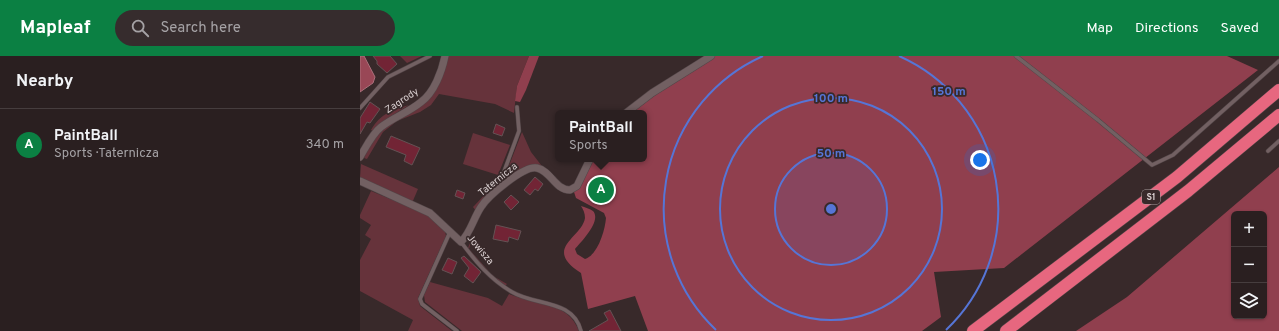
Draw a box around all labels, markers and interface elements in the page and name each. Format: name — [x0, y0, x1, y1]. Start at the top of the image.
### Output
search box — [115, 10, 395, 46]
text: Mapleaf — [20, 16, 91, 40]
icon: search — [129, 17, 151, 39]
text: Search here — [161, 19, 241, 38]
text: Map — [1087, 20, 1113, 37]
text: Directions — [1135, 20, 1199, 37]
text: Saved — [1221, 20, 1259, 37]
text: Nearby — [16, 71, 73, 93]
text: 150 m — [932, 84, 966, 100]
street label: Zagrody — [383, 85, 421, 117]
text: 100 m — [814, 91, 848, 107]
popup — [555, 110, 647, 162]
text: PaintBall — [569, 119, 633, 138]
text: PaintBall — [54, 127, 118, 146]
text: A — [24, 137, 34, 153]
text: 340 m — [306, 137, 344, 153]
text: Sports — [569, 138, 608, 154]
text: Sports · Taternicza — [54, 146, 159, 162]
text: 50 m — [817, 146, 845, 162]
your location — [970, 150, 990, 170]
street label: Taternicza — [476, 160, 520, 200]
pin: A — [588, 175, 614, 205]
road number: S1 — [1142, 190, 1160, 204]
centre of rings — [824, 202, 838, 216]
map controls — [1231, 211, 1267, 319]
button: + — [1231, 211, 1267, 247]
street label: Jowisza — [464, 232, 496, 268]
button: − — [1231, 247, 1267, 283]
button: layers — [1231, 283, 1267, 319]

